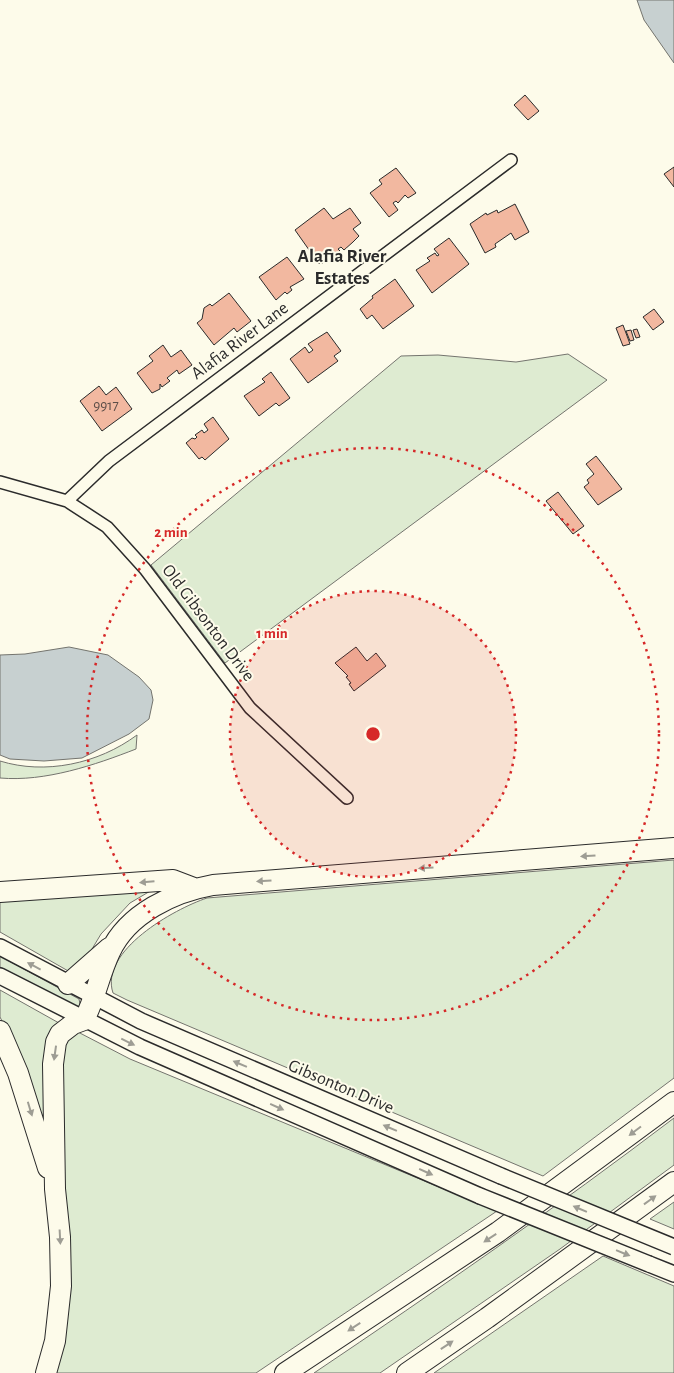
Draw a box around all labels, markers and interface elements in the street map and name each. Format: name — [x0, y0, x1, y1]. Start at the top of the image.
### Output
district label: Alafia River Estates — [298, 247, 387, 288]
street label: Alafia River Lane — [188, 299, 292, 383]
house number: 9917 — [93, 398, 119, 413]
text: 2 min — [154, 525, 188, 540]
street label: Old Gibsonton Drive — [158, 561, 258, 685]
text: 1 min — [256, 626, 288, 641]
centre of rings — [364, 725, 382, 743]
one-way arrow — [579, 852, 595, 860]
one-way arrow — [417, 865, 433, 873]
one-way arrow — [255, 877, 271, 885]
one-way arrow — [138, 878, 154, 886]
one-way arrow — [26, 962, 41, 970]
one-way arrow — [121, 1038, 135, 1046]
one-way arrow — [50, 1046, 58, 1062]
street label: Gibsonton Drive — [286, 1057, 396, 1117]
one-way arrow — [233, 1060, 247, 1068]
one-way arrow — [26, 1102, 34, 1117]
one-way arrow — [270, 1104, 284, 1112]
one-way arrow — [383, 1124, 397, 1132]
one-way arrow — [629, 1125, 642, 1136]
one-way arrow — [419, 1169, 433, 1177]
one-way arrow — [643, 1195, 657, 1205]
one-way arrow — [573, 1204, 587, 1212]
one-way arrow — [56, 1230, 64, 1246]
one-way arrow — [483, 1233, 497, 1242]
one-way arrow — [616, 1249, 631, 1257]
one-way arrow — [348, 1322, 361, 1332]
one-way arrow — [440, 1341, 454, 1350]

